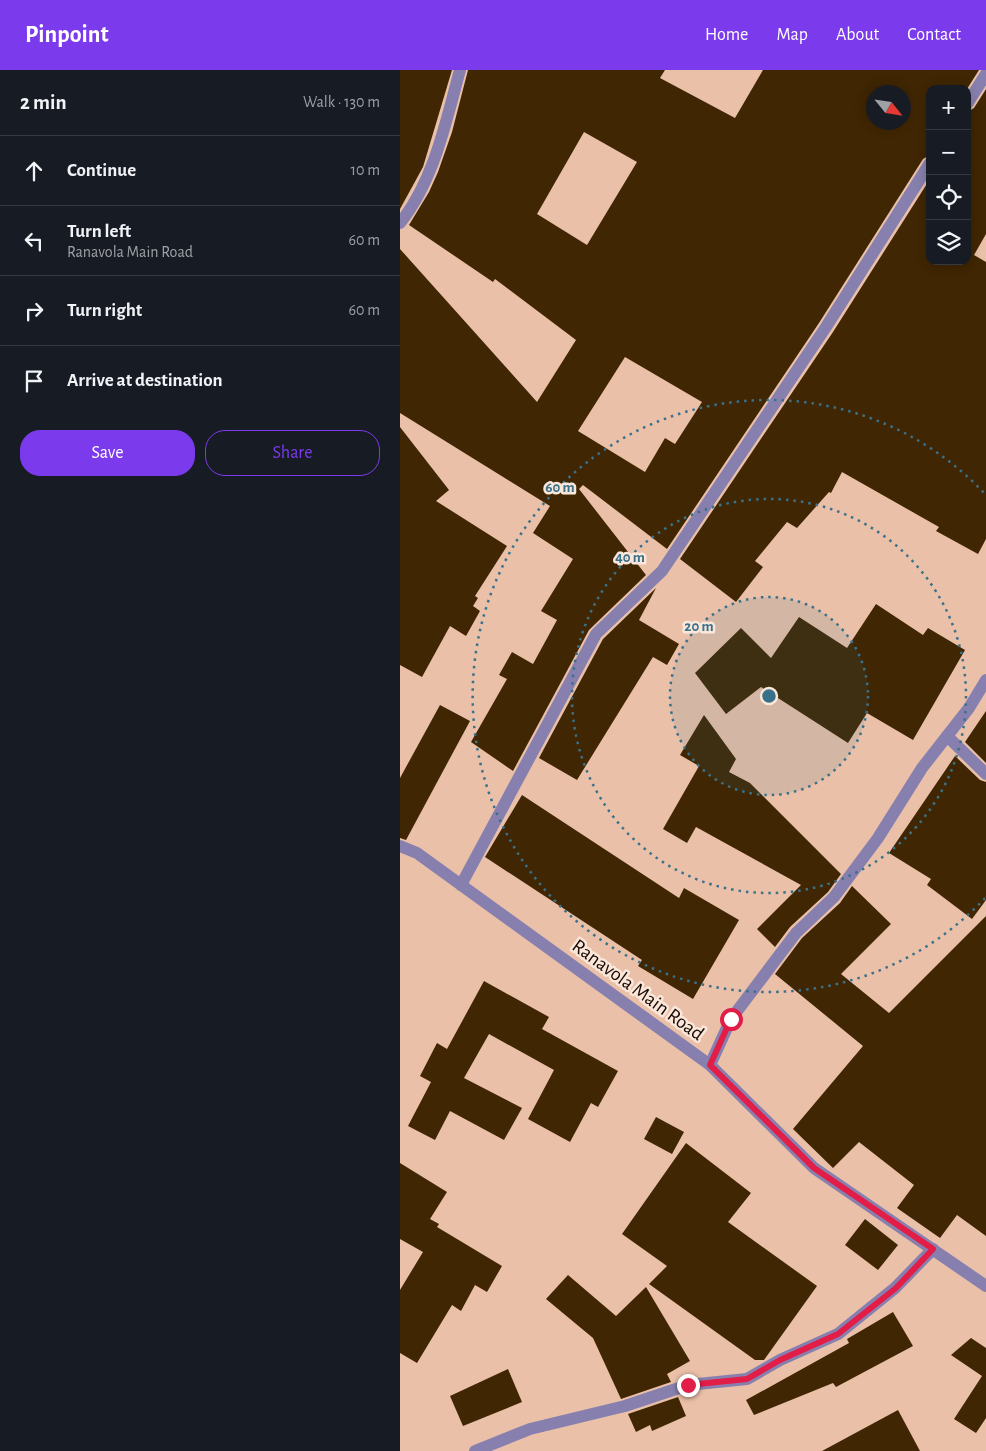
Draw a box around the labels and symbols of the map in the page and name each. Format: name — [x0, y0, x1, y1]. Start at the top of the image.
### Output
north arrow — [866, 85, 911, 130]
text: 60 m — [545, 480, 575, 495]
text: 40 m — [615, 550, 645, 565]
text: 20 m — [684, 619, 714, 634]
centre of rings — [760, 687, 778, 705]
street label: Ranavola Main Road — [568, 936, 708, 1044]
route start — [720, 1008, 743, 1031]
route end — [677, 1374, 700, 1397]

